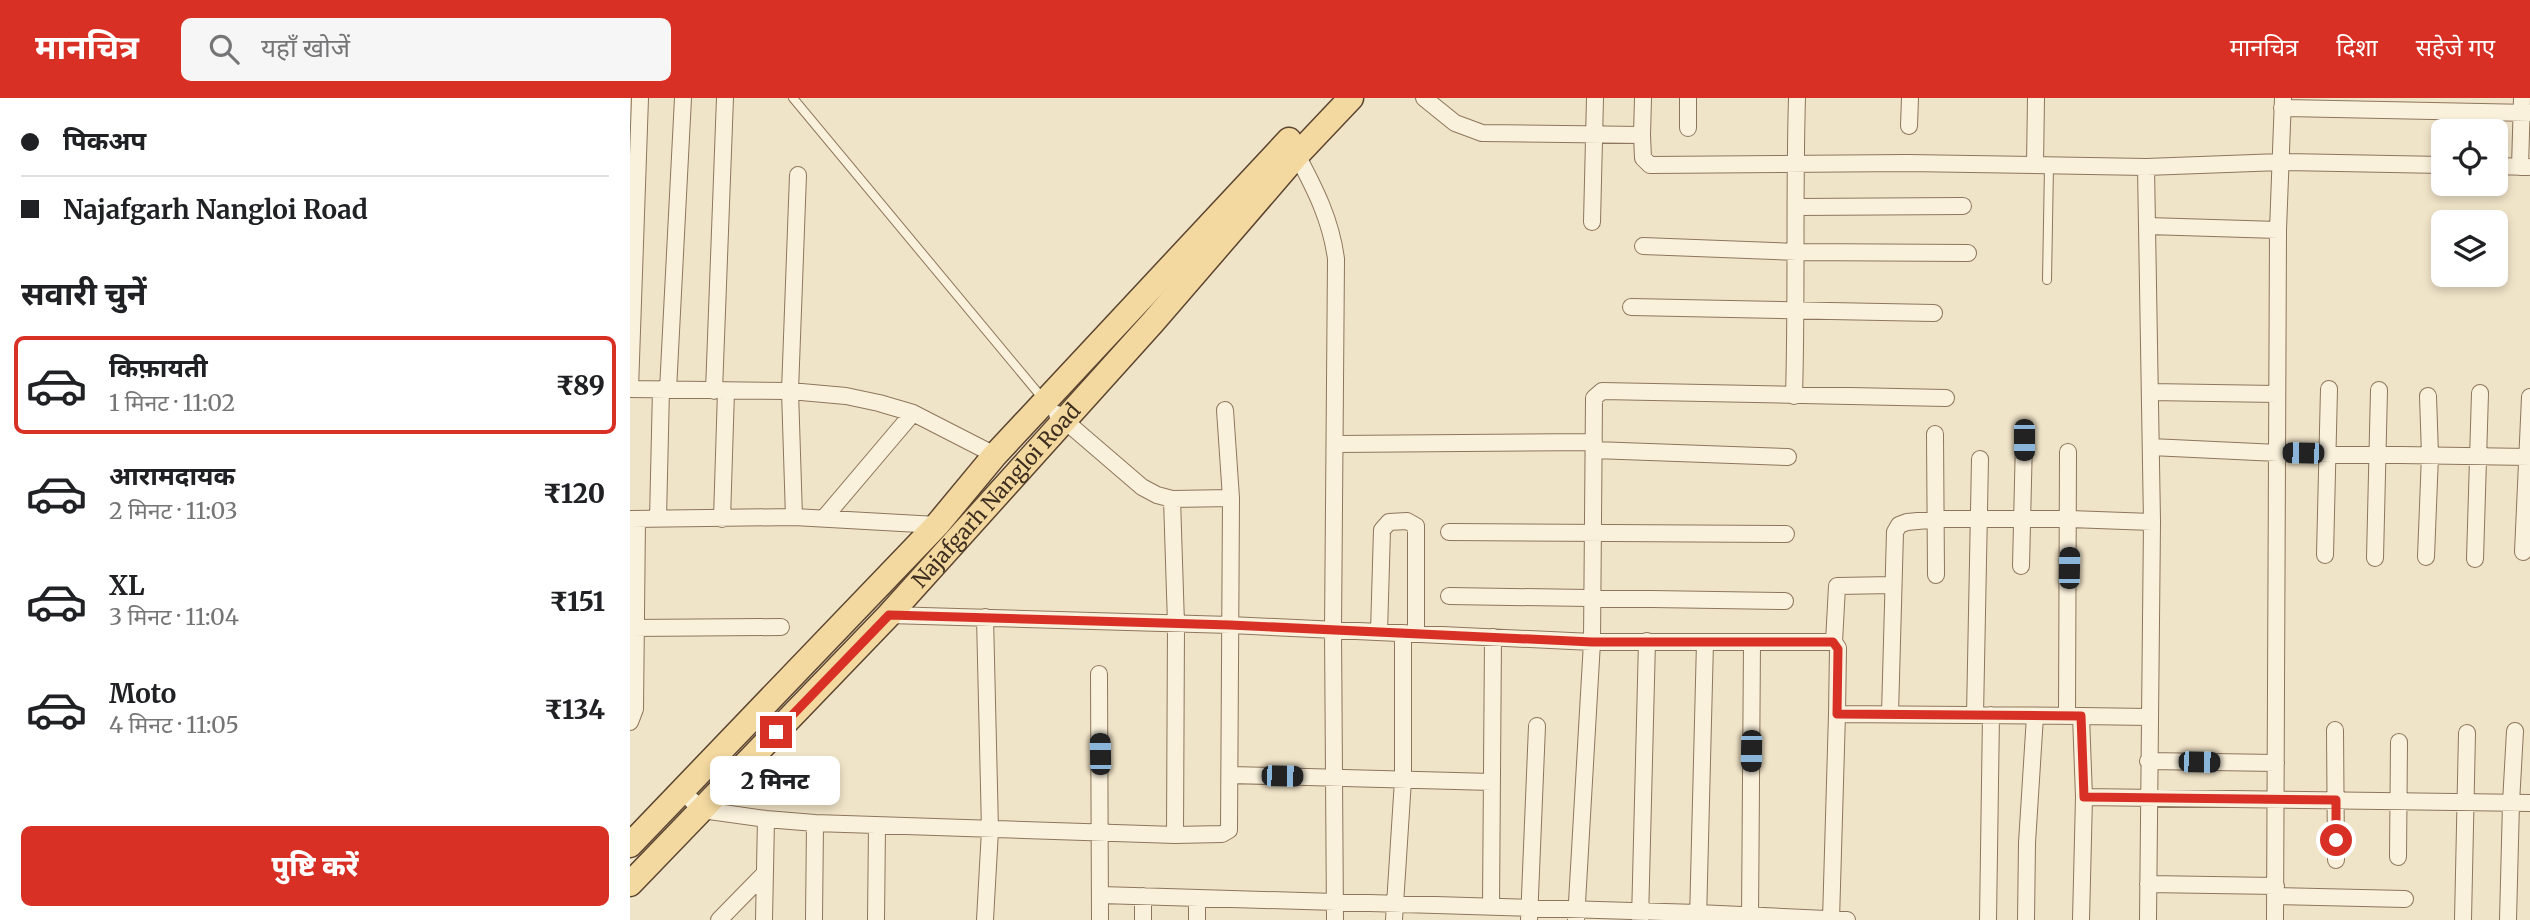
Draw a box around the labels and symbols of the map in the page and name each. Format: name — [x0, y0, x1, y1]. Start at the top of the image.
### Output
street label: Najafgarh Nangloi Road — [906, 397, 1086, 593]
car — [2014, 419, 2035, 461]
car — [2282, 442, 2325, 464]
car — [2059, 547, 2080, 589]
route end — [760, 716, 792, 748]
car — [1741, 730, 1762, 772]
car — [1090, 733, 1111, 775]
car — [2178, 751, 2221, 773]
callout: 2 मिनट — [711, 756, 841, 806]
car — [1261, 765, 1304, 787]
route start — [2320, 824, 2352, 856]

